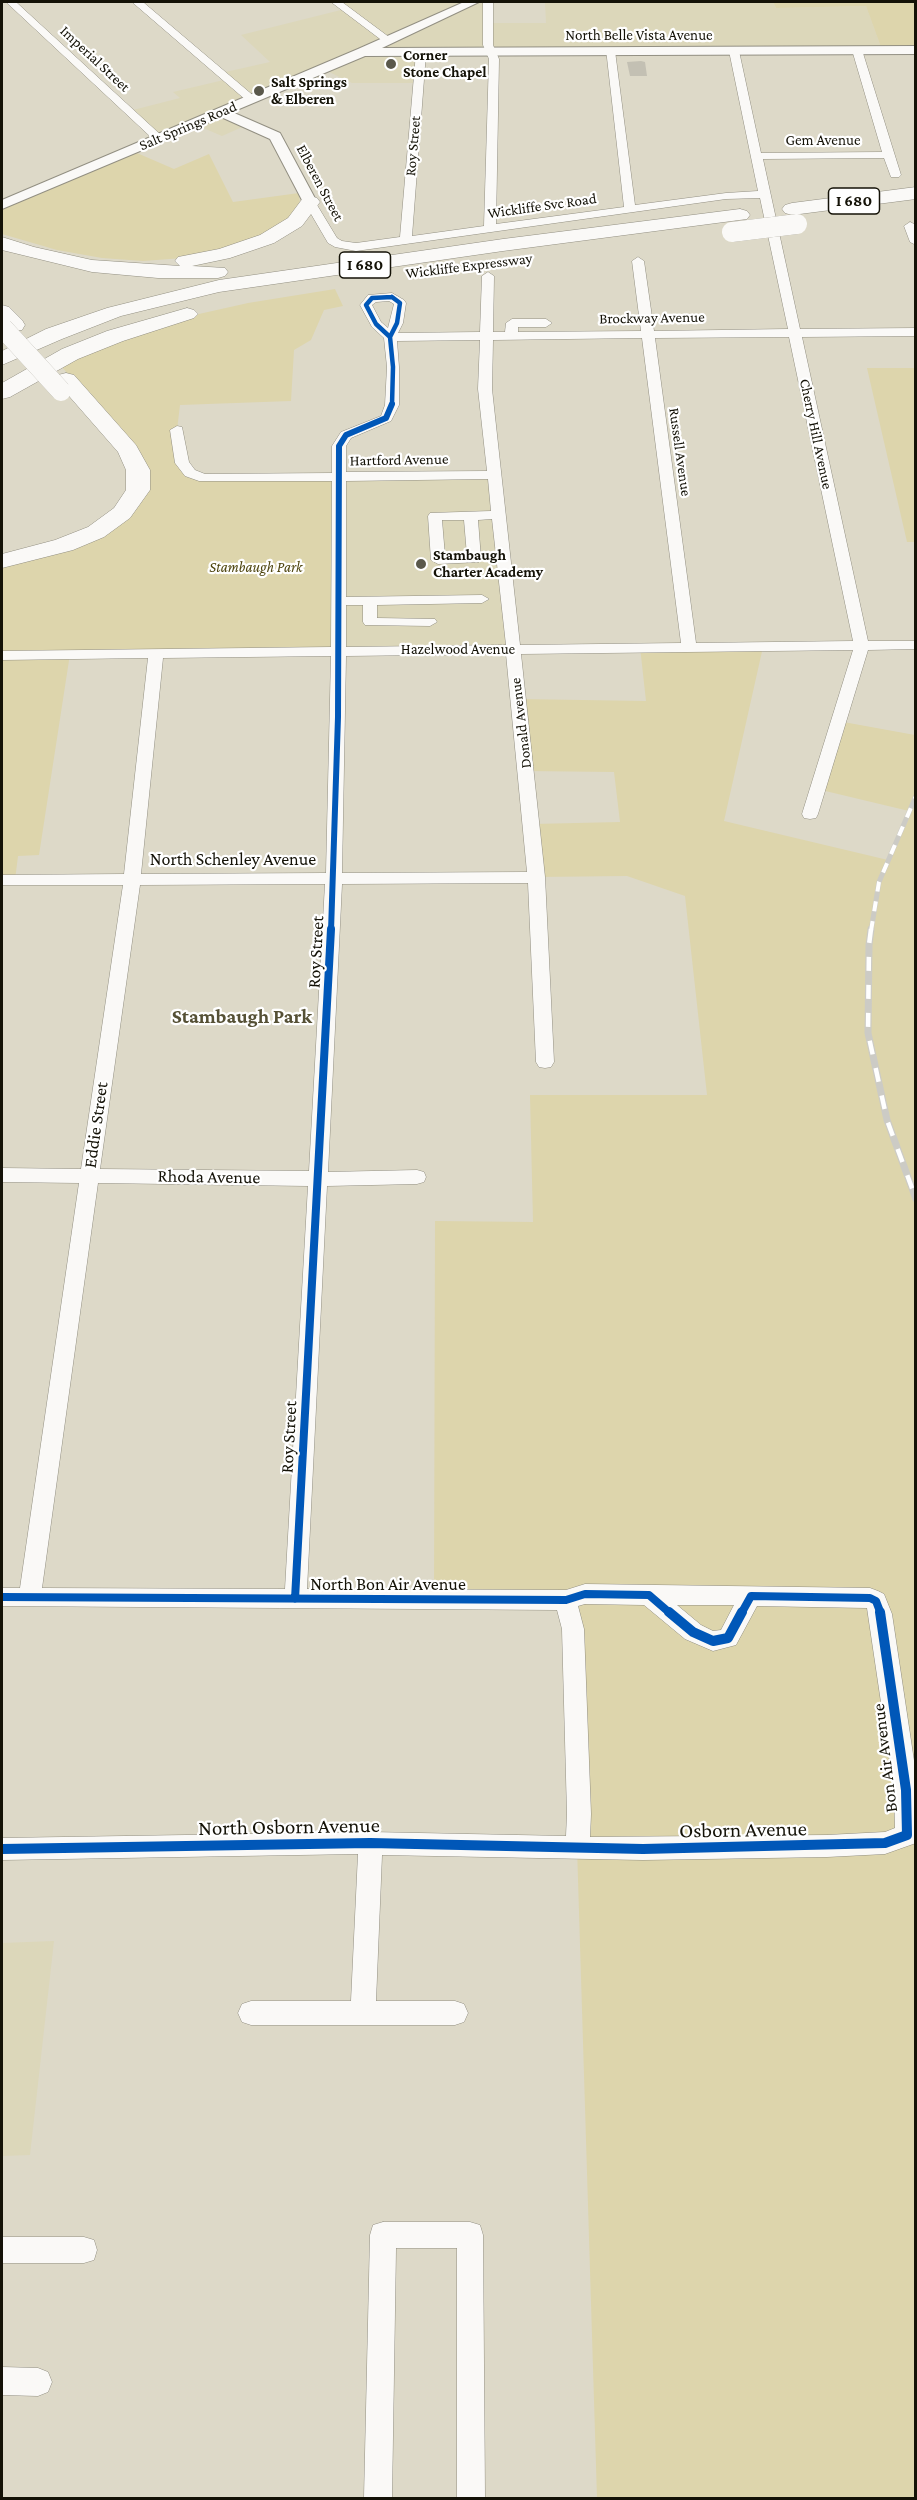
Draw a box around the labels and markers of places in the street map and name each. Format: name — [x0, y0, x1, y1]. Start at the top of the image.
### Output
place label: Corner Stone Chapel — [403, 46, 487, 81]
marker: Corner Stone Chapel — [384, 57, 398, 71]
place label: Salt Springs & Elberen — [271, 73, 347, 108]
marker: Salt Springs & Elberen — [252, 84, 266, 98]
place label: Stambaugh Charter Academy — [433, 546, 543, 581]
marker: Stambaugh Charter Academy — [414, 557, 428, 571]

